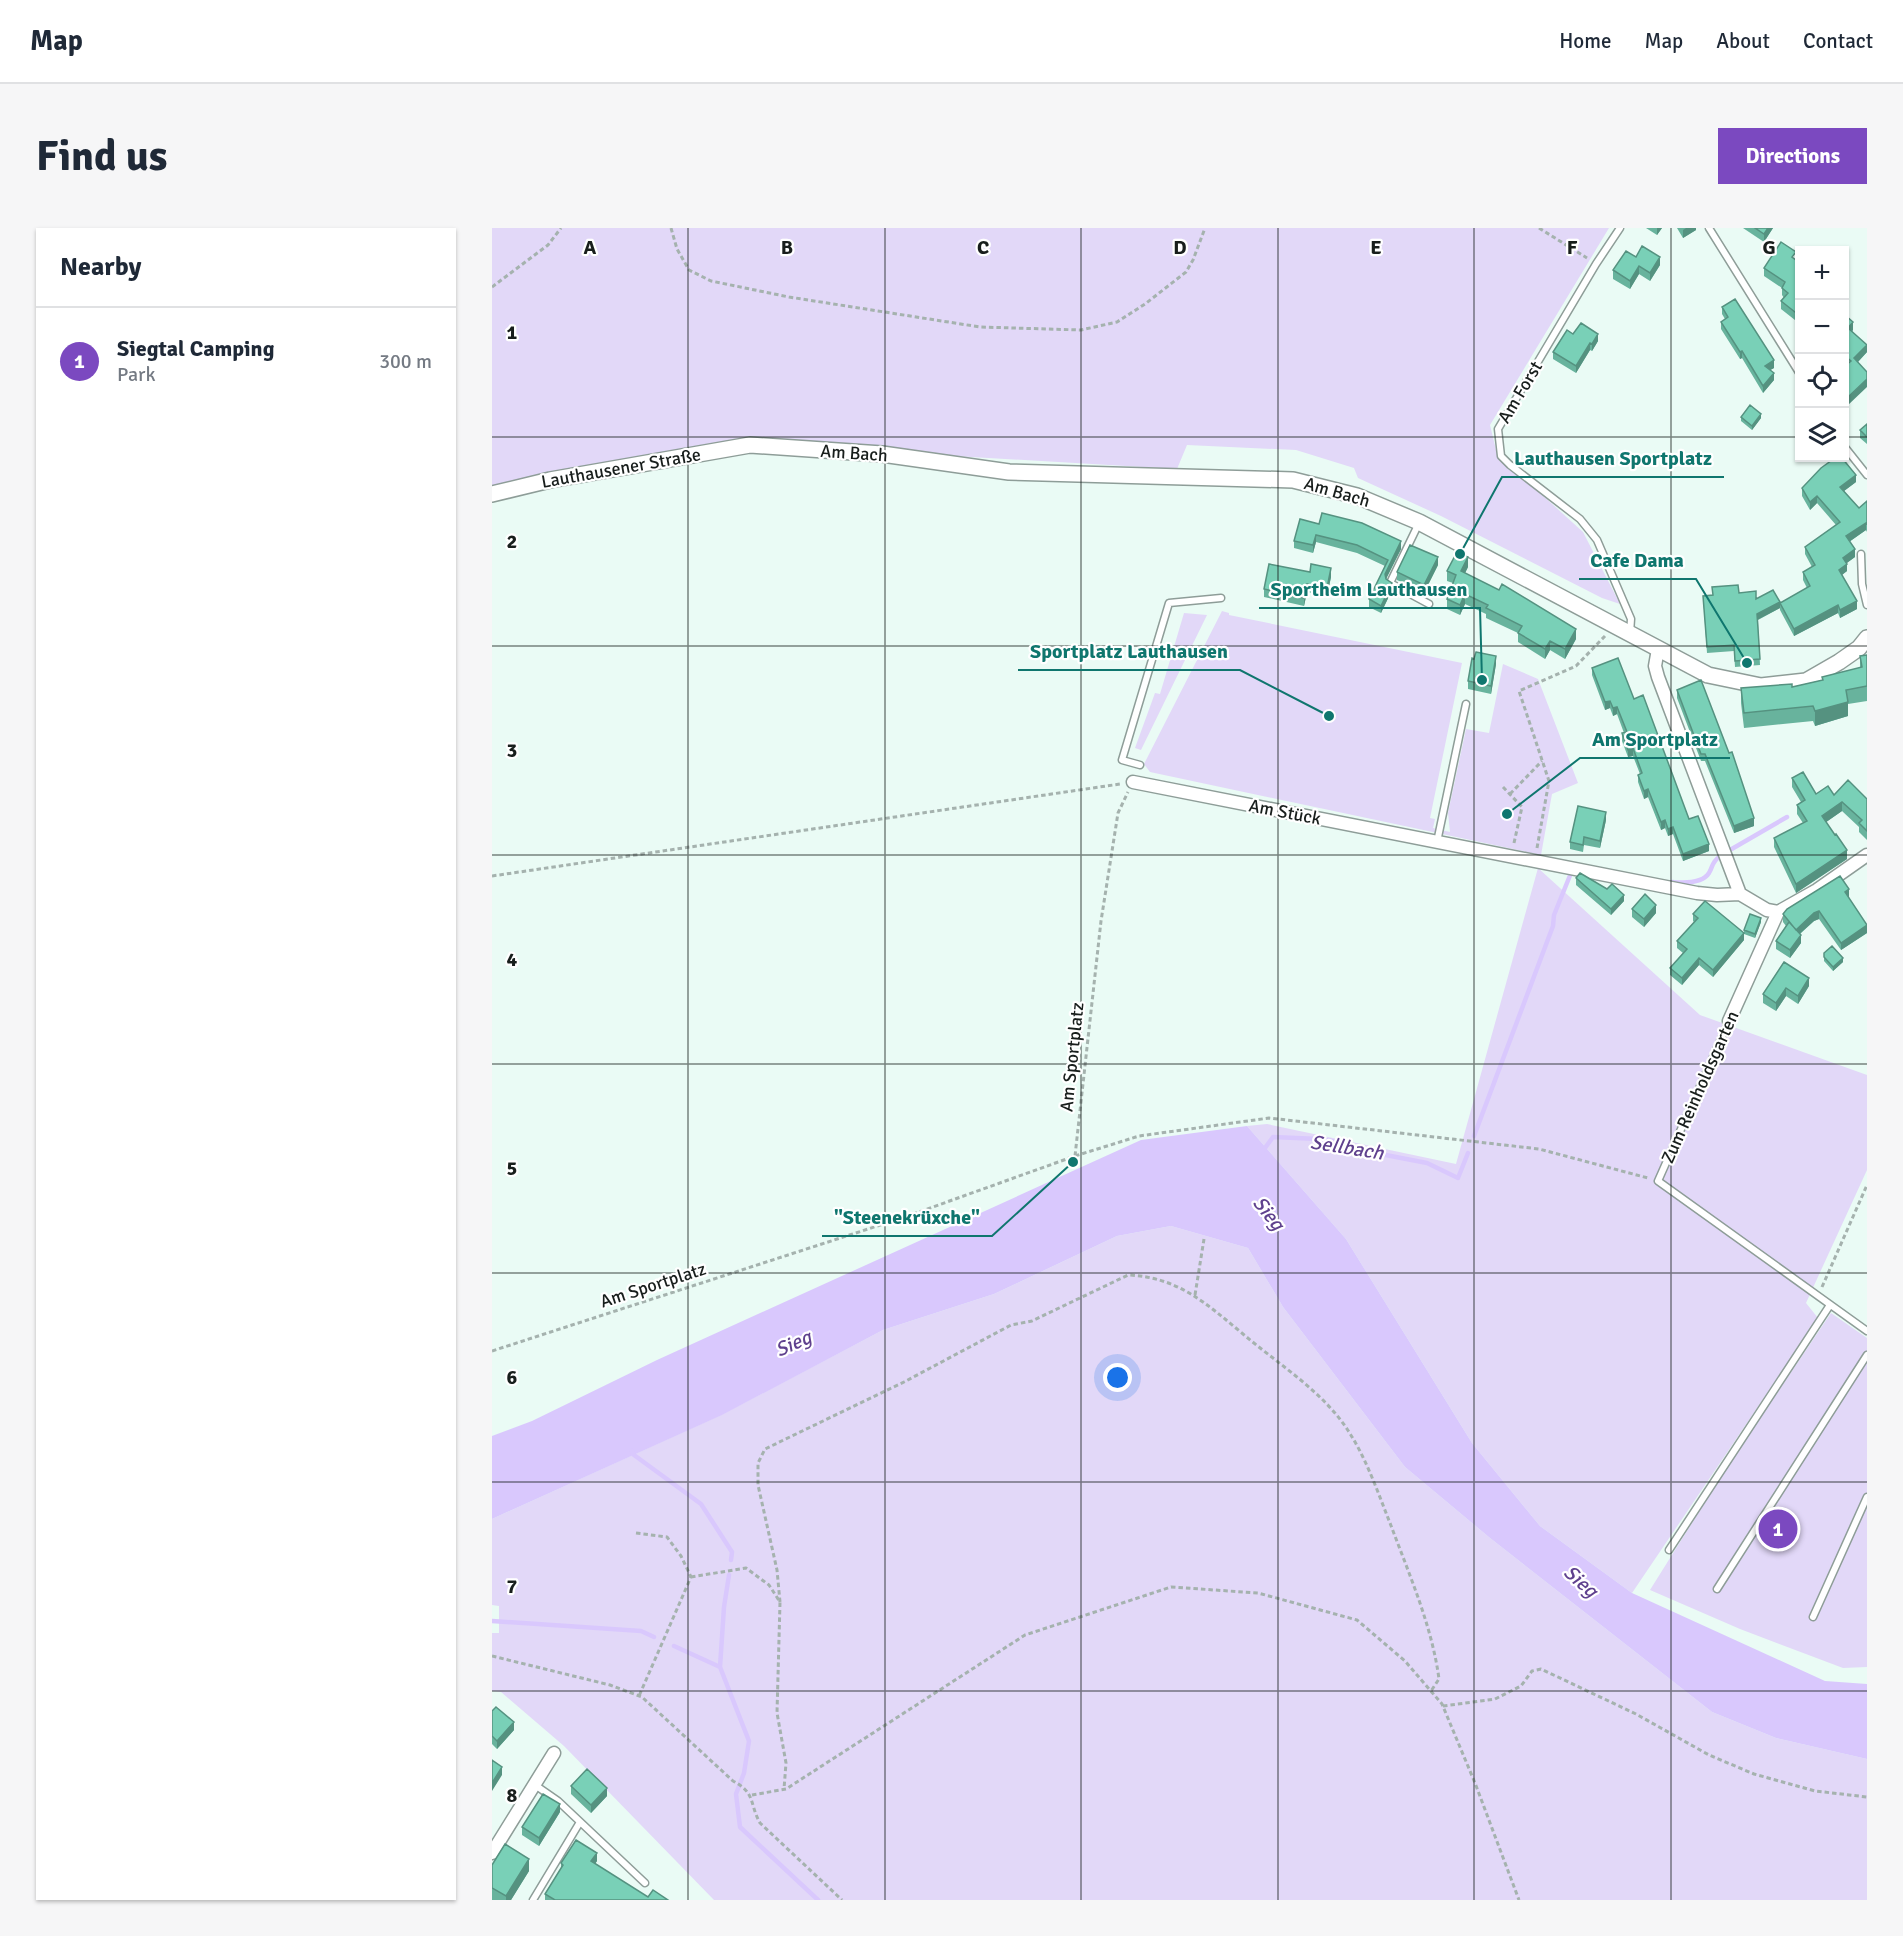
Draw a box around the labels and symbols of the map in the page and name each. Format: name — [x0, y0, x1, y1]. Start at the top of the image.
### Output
text: A — [584, 235, 597, 260]
text: B — [781, 235, 793, 260]
text: C — [977, 235, 989, 260]
text: D — [1173, 235, 1187, 260]
text: E — [1370, 235, 1382, 260]
text: F — [1567, 235, 1578, 260]
text: G — [1762, 235, 1776, 260]
text: 1 — [507, 320, 518, 345]
street label: Am Forst — [1493, 357, 1547, 427]
callout: Lauthausen Sportplatz — [1502, 439, 1724, 477]
street label: Am Bach — [820, 440, 888, 466]
street label: Lauthausener Straße — [539, 443, 703, 493]
text: Lauthausen Sportplatz — [1514, 446, 1712, 471]
street label: Am Bach — [1302, 472, 1372, 512]
text: 2 — [507, 529, 517, 554]
callout: Cafe Dama — [1579, 541, 1696, 579]
text: Cafe Dama — [1590, 548, 1684, 573]
callout: Sportheim Lauthausen — [1259, 570, 1480, 608]
text: Sportheim Lauthausen — [1271, 577, 1467, 602]
callout: Sportplatz Lauthausen — [1018, 632, 1240, 670]
text: Sportplatz Lauthausen — [1030, 639, 1228, 664]
callout: Am Sportplatz — [1580, 720, 1730, 758]
text: Am Sportplatz — [1592, 727, 1718, 752]
text: 3 — [507, 738, 517, 763]
street label: Am Stück — [1247, 794, 1323, 830]
text: 4 — [507, 947, 518, 972]
street label: Am Sportplatz — [1055, 1001, 1089, 1113]
street label: Zum Reinholdsgarten — [1657, 1007, 1743, 1167]
water label: Sellbach — [1309, 1129, 1386, 1166]
text: 5 — [507, 1156, 517, 1181]
water label: Sieg — [1247, 1191, 1291, 1237]
callout: "Steenekrüxche" — [822, 1198, 992, 1236]
text: "Steenekrüxche" — [834, 1205, 980, 1230]
street label: Am Sportplatz — [597, 1258, 709, 1312]
water label: Sieg — [771, 1324, 817, 1362]
your location — [1103, 1363, 1132, 1392]
text: 6 — [507, 1365, 518, 1390]
pin: 1 — [1758, 1506, 1798, 1552]
water label: Sieg — [1558, 1560, 1604, 1604]
text: 7 — [507, 1574, 518, 1599]
text: 8 — [507, 1783, 518, 1808]

